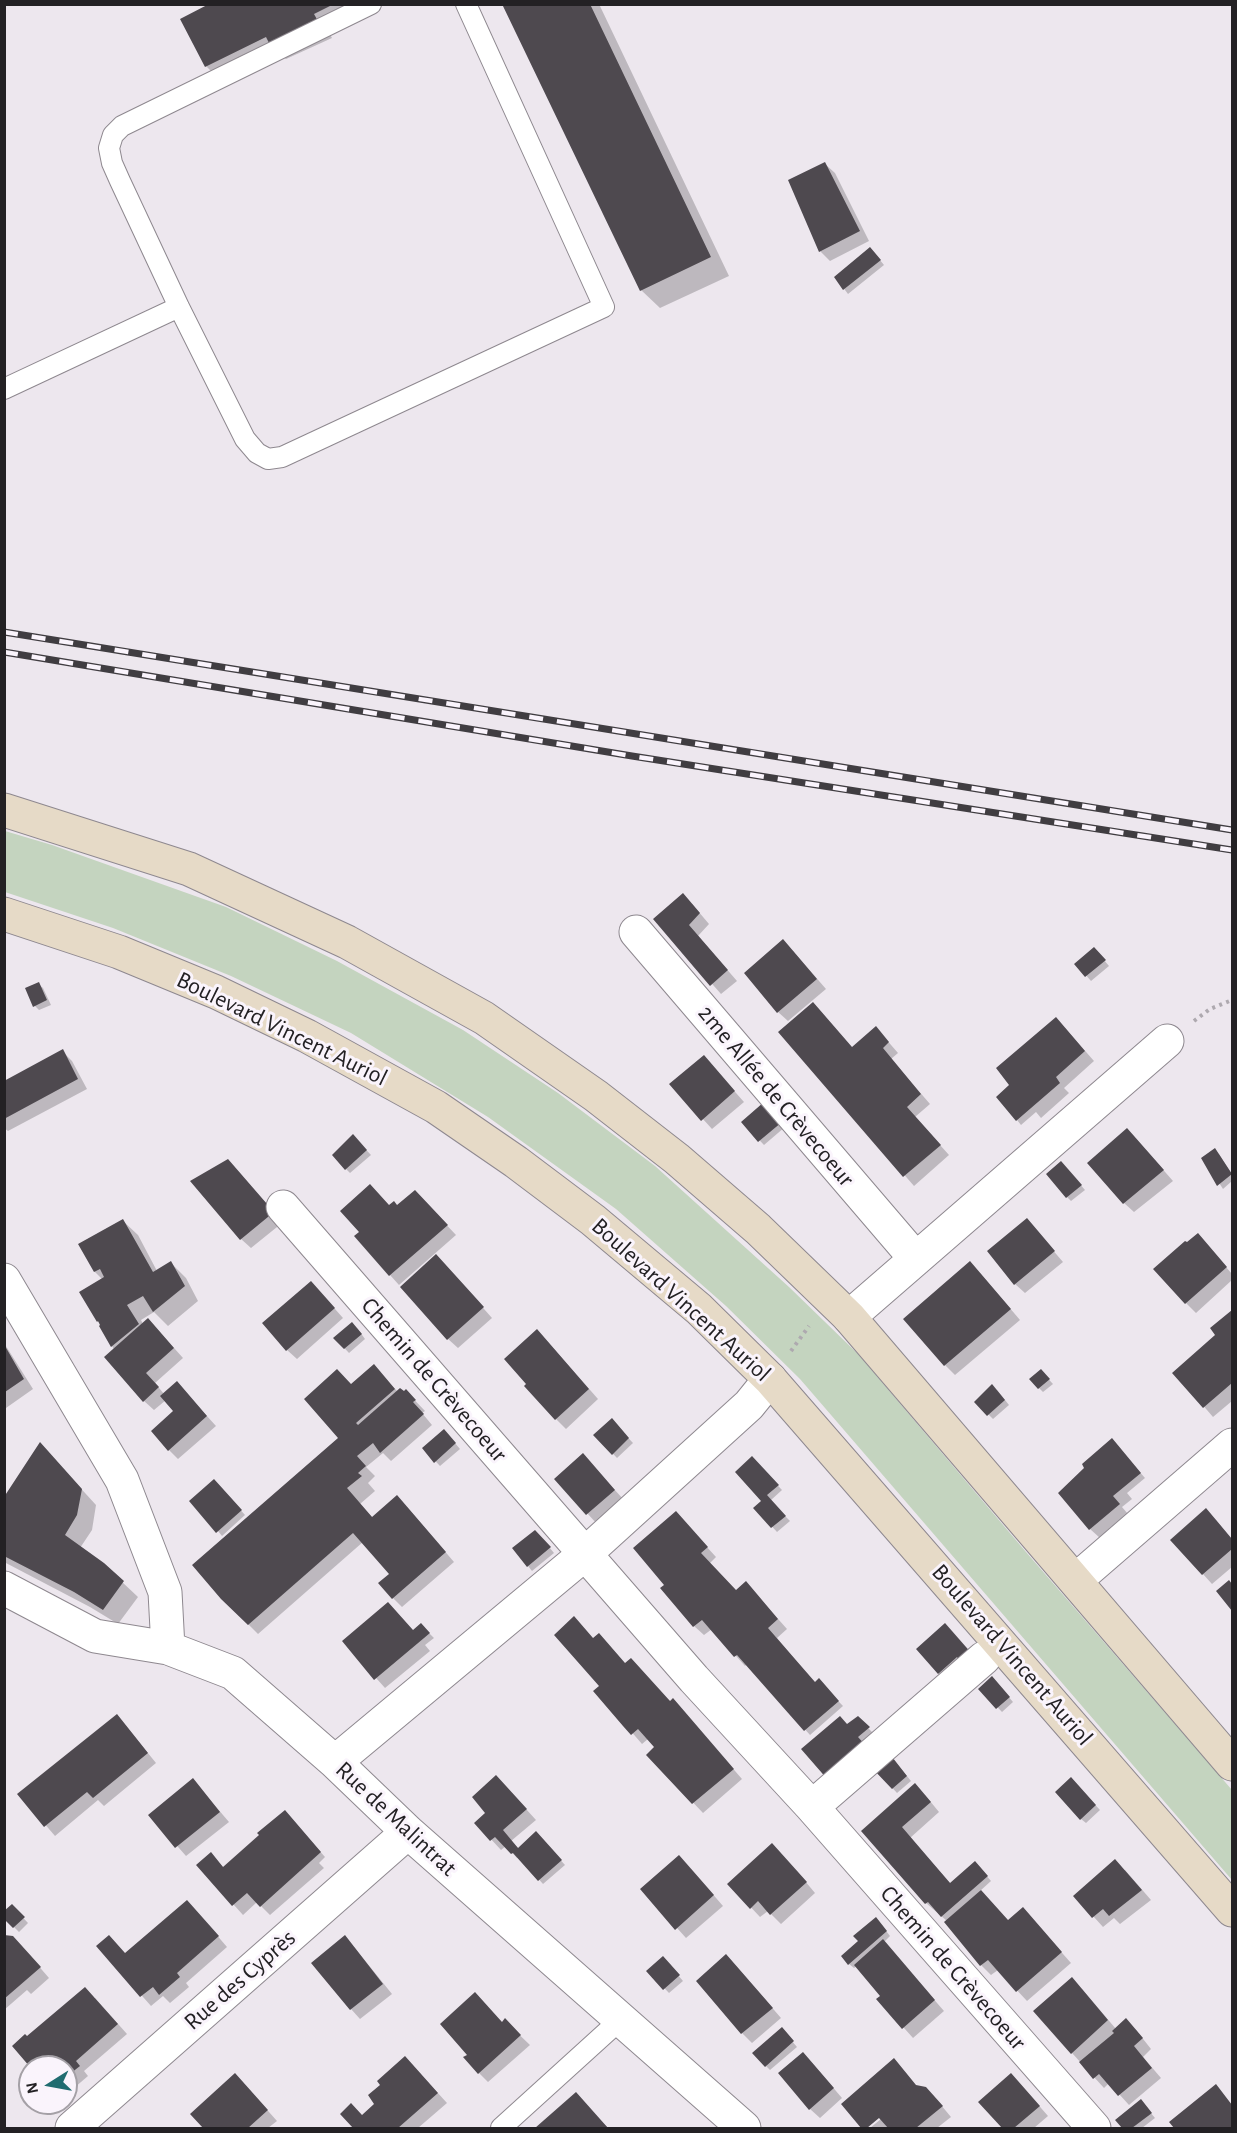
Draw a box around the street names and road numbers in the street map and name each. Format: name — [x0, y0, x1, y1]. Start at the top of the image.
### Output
street label: Boulevard Vincent Auriol — [172, 965, 392, 1093]
street label: 2me Allée de Crèvecoeur — [692, 999, 860, 1193]
street label: Boulevard Vincent Auriol — [585, 1212, 777, 1388]
street label: Chemin de Crèvecoeur — [355, 1292, 513, 1468]
street label: Boulevard Vincent Auriol — [925, 1558, 1099, 1752]
street label: Rue de Malintrat — [329, 1755, 463, 1883]
street label: Chemin de Crèvecoeur — [874, 1880, 1032, 2056]
street label: Rue des Cyprès — [178, 1924, 302, 2036]

